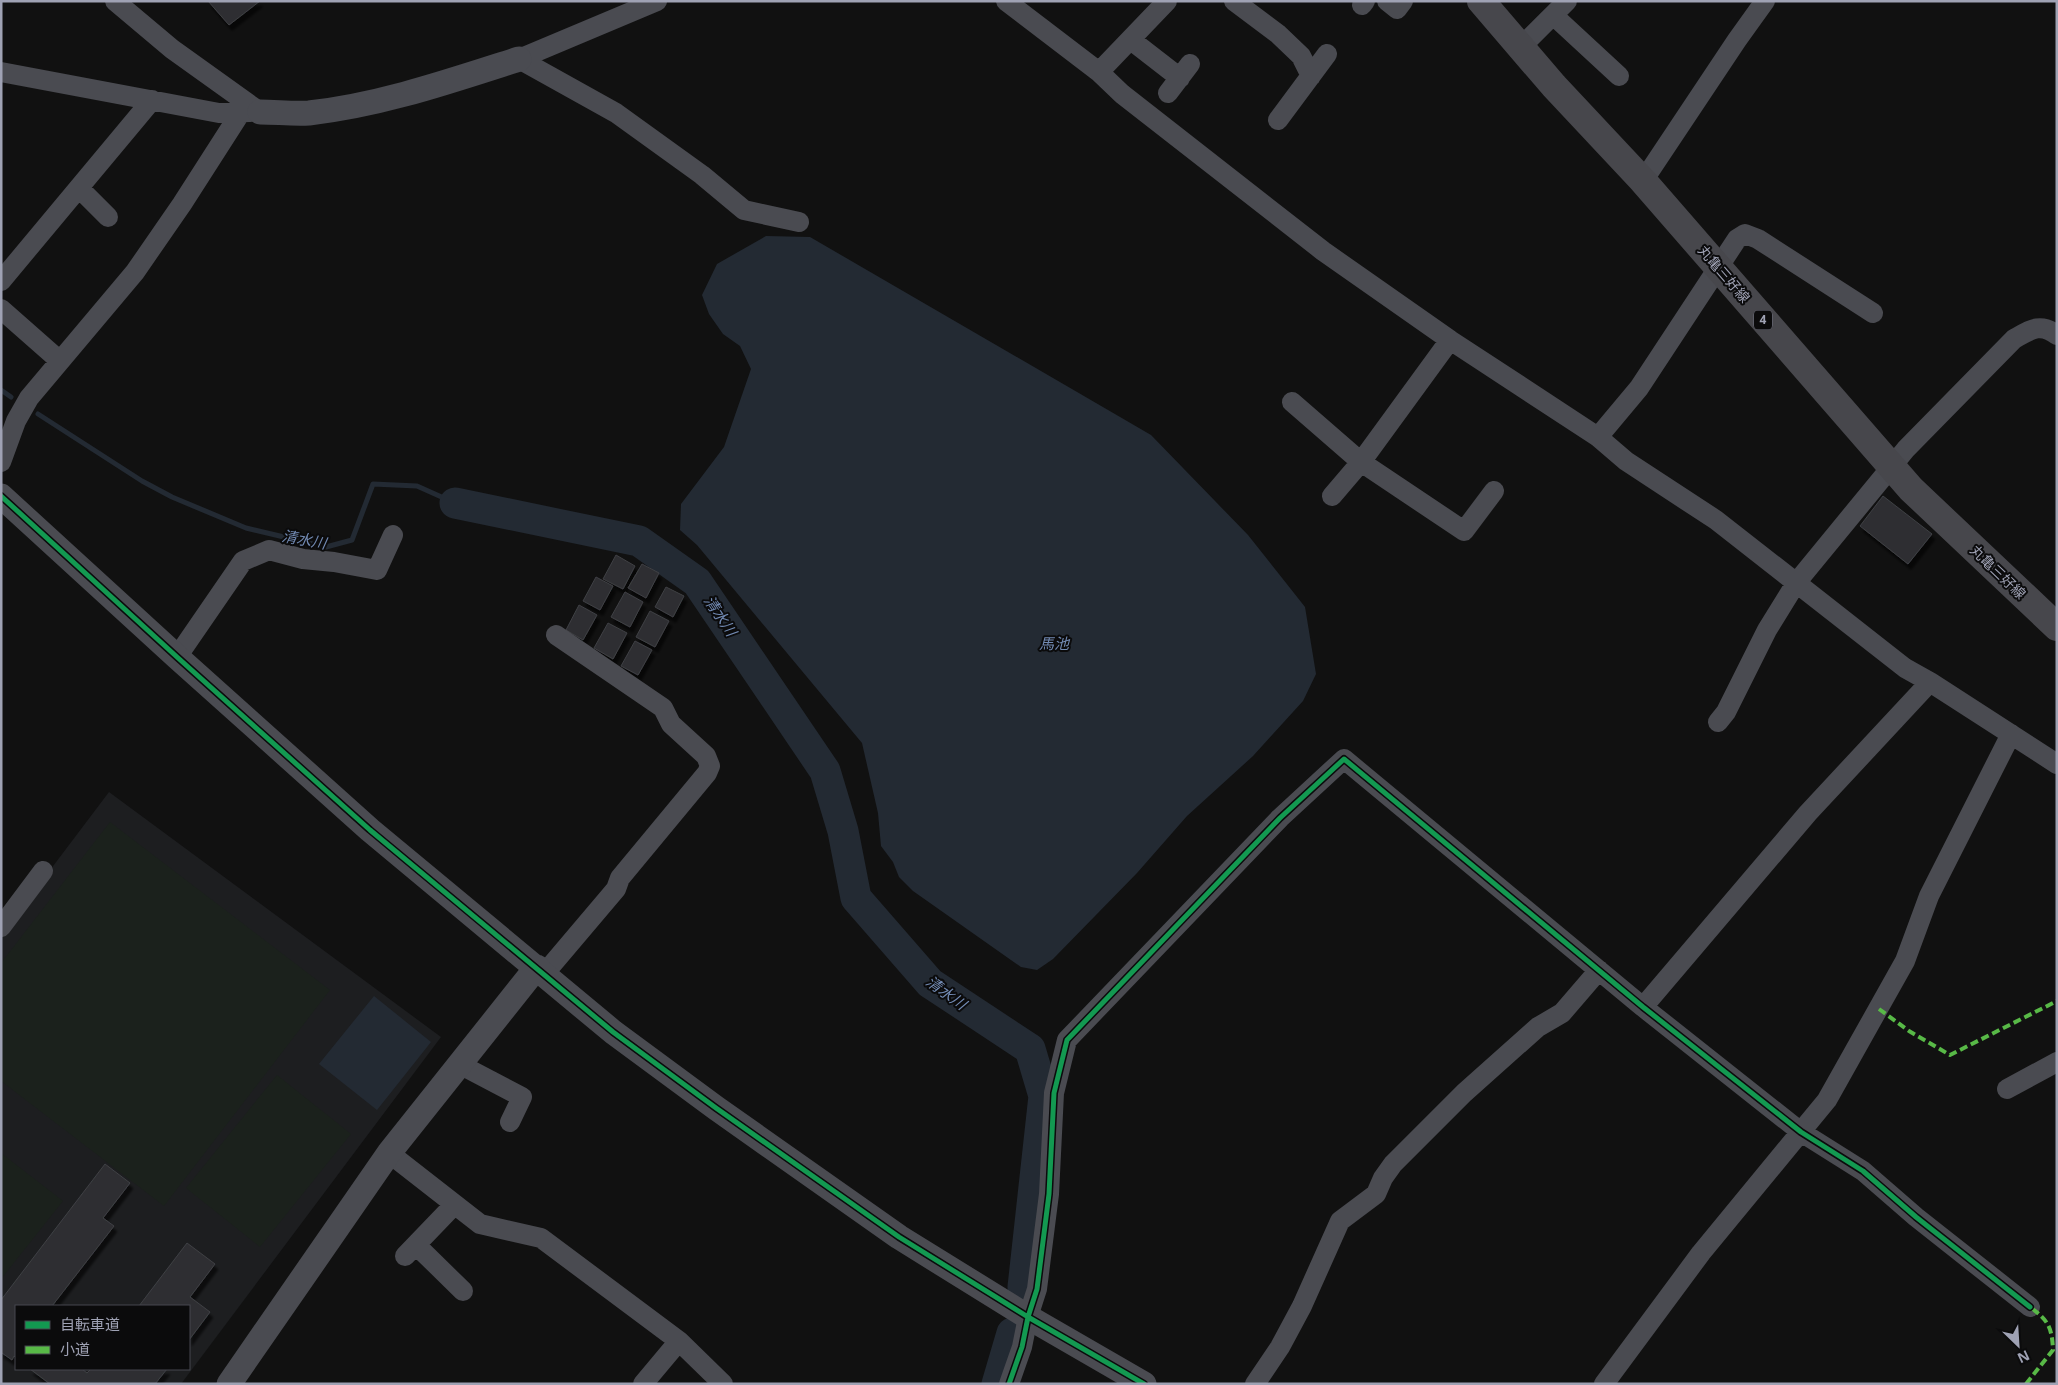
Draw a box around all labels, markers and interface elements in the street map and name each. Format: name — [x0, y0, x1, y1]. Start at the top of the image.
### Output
street label: 丸亀三好線 — [1694, 241, 1755, 306]
road number: 4 — [1754, 310, 1772, 330]
water label: 清水川 — [280, 525, 330, 553]
street label: 丸亀三好線 — [1967, 540, 2030, 603]
water label: 清水川 — [700, 591, 743, 641]
water label: 馬池 — [1039, 633, 1071, 653]
water label: 清水川 — [923, 971, 972, 1015]
legend — [15, 1305, 190, 1370]
text: 自転車道 — [60, 1314, 120, 1334]
north arrow — [1993, 1320, 2043, 1370]
text: 小道 — [60, 1339, 90, 1359]
text: N — [2015, 1346, 2033, 1368]

